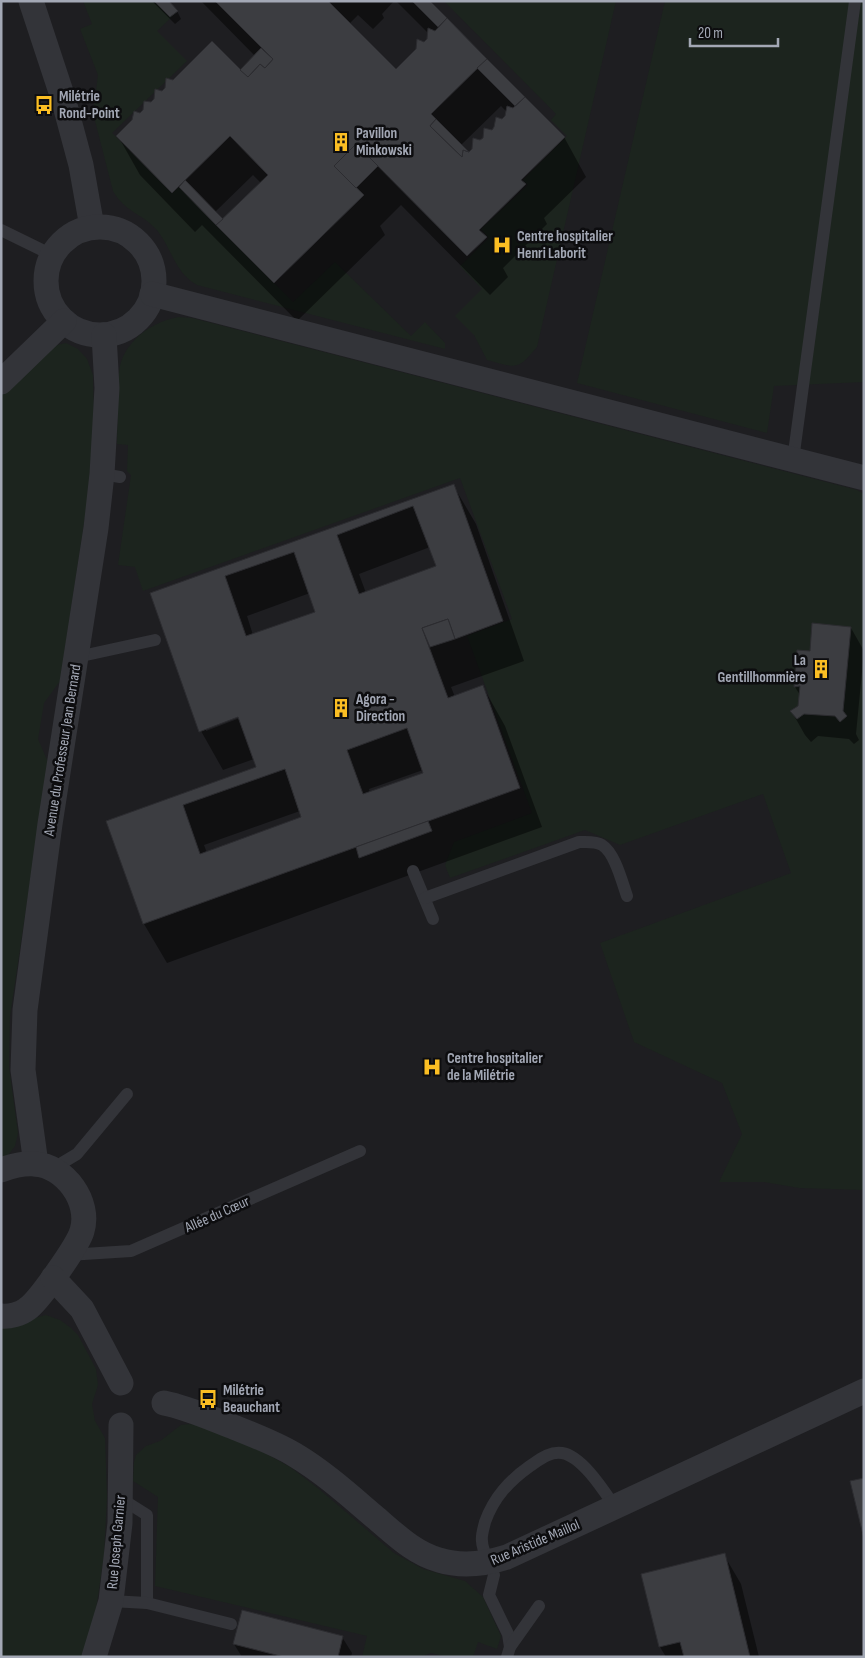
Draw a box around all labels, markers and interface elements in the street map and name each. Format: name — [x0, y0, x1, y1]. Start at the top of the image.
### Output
scale bar — [690, 15, 778, 47]
text: 20 m — [698, 24, 723, 43]
place label: Milétrie Rond-Point — [59, 87, 120, 123]
bus stop icon: Milétrie Rond-Point — [33, 94, 55, 116]
place label: Pavillon Minkowski — [356, 124, 412, 160]
building icon: Pavillon Minkowski — [330, 131, 352, 153]
place label: Centre hospitalier Henri Laborit — [517, 227, 613, 263]
hospital icon: Centre hospitalier Henri Laborit — [491, 234, 513, 256]
place label: La Gentillhommière — [717, 651, 806, 687]
building icon: La Gentillhommière — [810, 658, 832, 680]
street label: Avenue du Professeur Jean Bernard — [39, 663, 85, 838]
place label: Agora - Direction — [355, 690, 405, 726]
building icon: Agora - Direction — [330, 697, 352, 719]
place label: Centre hospitalier de la Milétrie — [447, 1049, 543, 1085]
hospital icon: Centre hospitalier de la Milétrie — [421, 1056, 443, 1078]
street label: Allée du Cœur — [181, 1191, 253, 1238]
place label: Milétrie Beauchant — [223, 1381, 280, 1417]
bus stop icon: Milétrie Beauchant — [197, 1388, 219, 1410]
street label: Rue Joseph Garnier — [103, 1494, 130, 1590]
street label: Rue Aristide Maillol — [488, 1515, 583, 1570]

